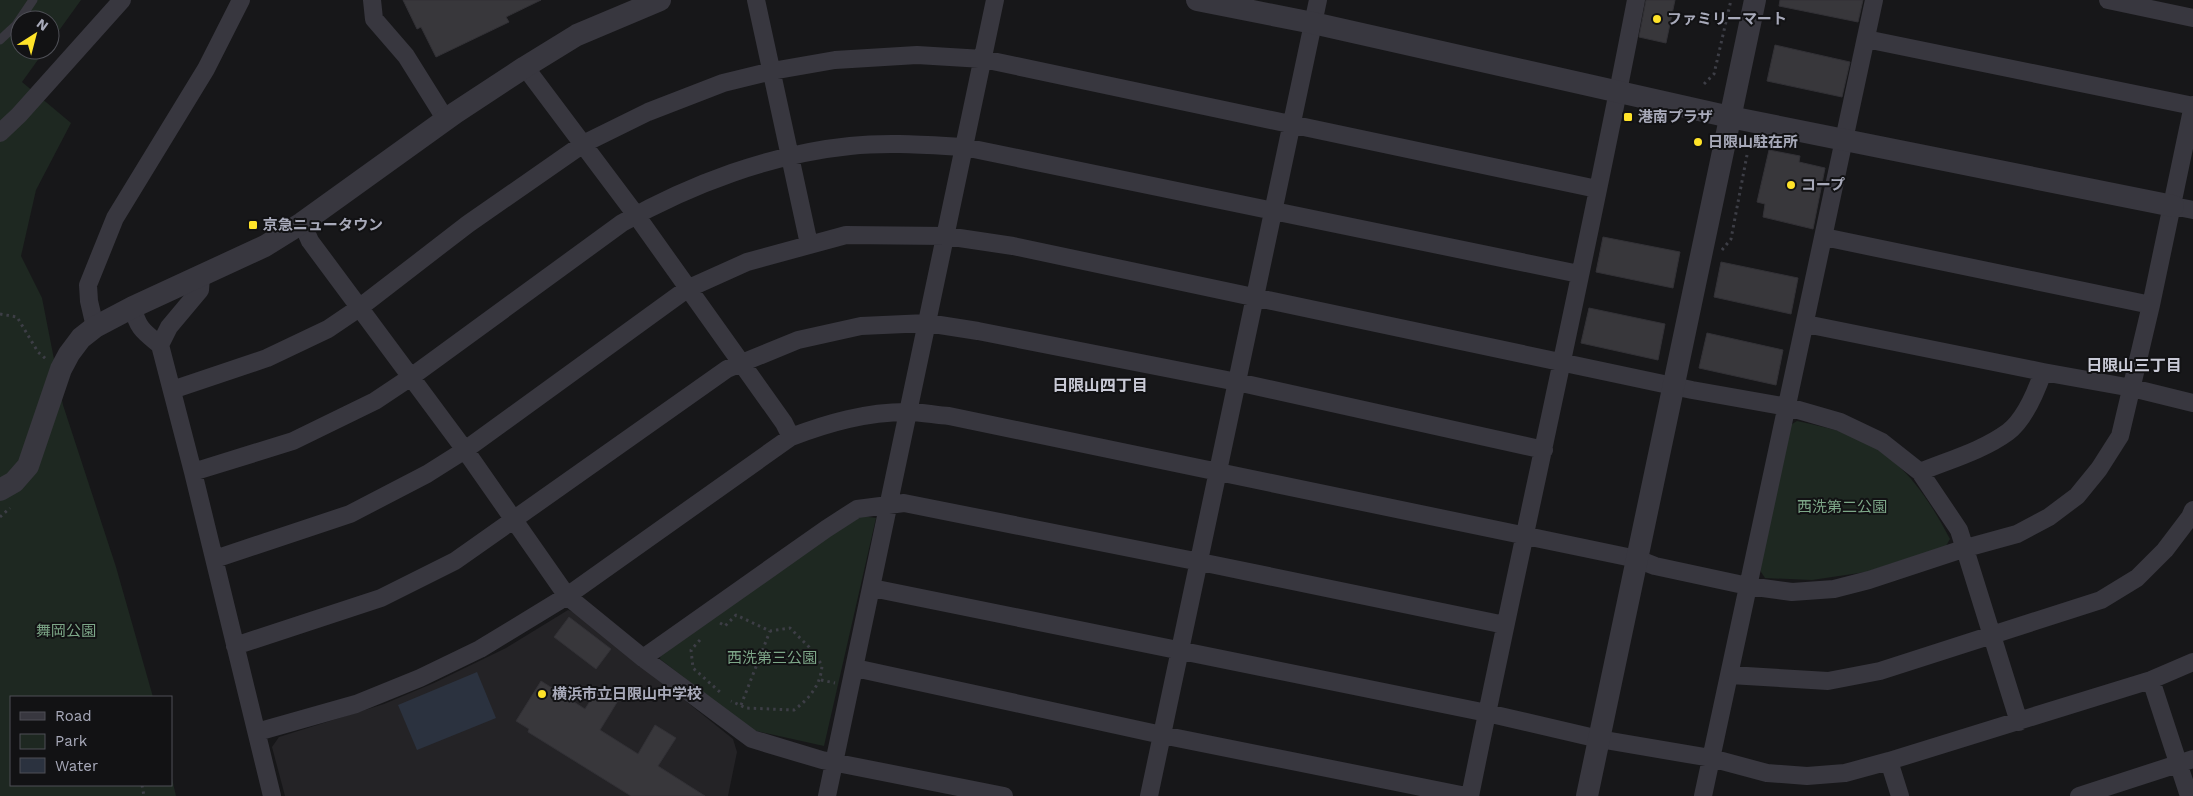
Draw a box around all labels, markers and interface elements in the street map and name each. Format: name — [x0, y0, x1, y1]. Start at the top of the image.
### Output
north arrow — [10, 10, 60, 60]
place label: ファミリーマート — [1667, 10, 1787, 28]
marker: ファミリーマート — [1651, 13, 1663, 25]
text: N — [34, 15, 52, 34]
place label: 港南プラザ — [1638, 108, 1713, 126]
marker: 港南プラザ — [1622, 111, 1634, 123]
place label: 日限山駐在所 — [1708, 133, 1798, 151]
marker: 日限山駐在所 — [1692, 136, 1704, 148]
place label: コープ — [1801, 176, 1845, 194]
marker: コープ — [1785, 179, 1797, 191]
place label: 京急ニュータウン — [263, 216, 383, 234]
marker: 京急ニュータウン — [247, 219, 259, 231]
district label: 日限山三丁目 — [2086, 356, 2182, 375]
district label: 日限山四丁目 — [1052, 376, 1148, 395]
park label: 西洗第二公園 — [1797, 498, 1887, 516]
park label: 舞岡公園 — [36, 622, 96, 640]
park label: 西洗第三公園 — [727, 649, 817, 667]
place label: 横浜市立日限山中学校 — [552, 685, 702, 703]
marker: 横浜市立日限山中学校 — [536, 688, 548, 700]
legend — [10, 696, 172, 786]
text: Road — [55, 707, 92, 725]
text: Park — [55, 732, 88, 750]
text: Water — [55, 757, 98, 775]

